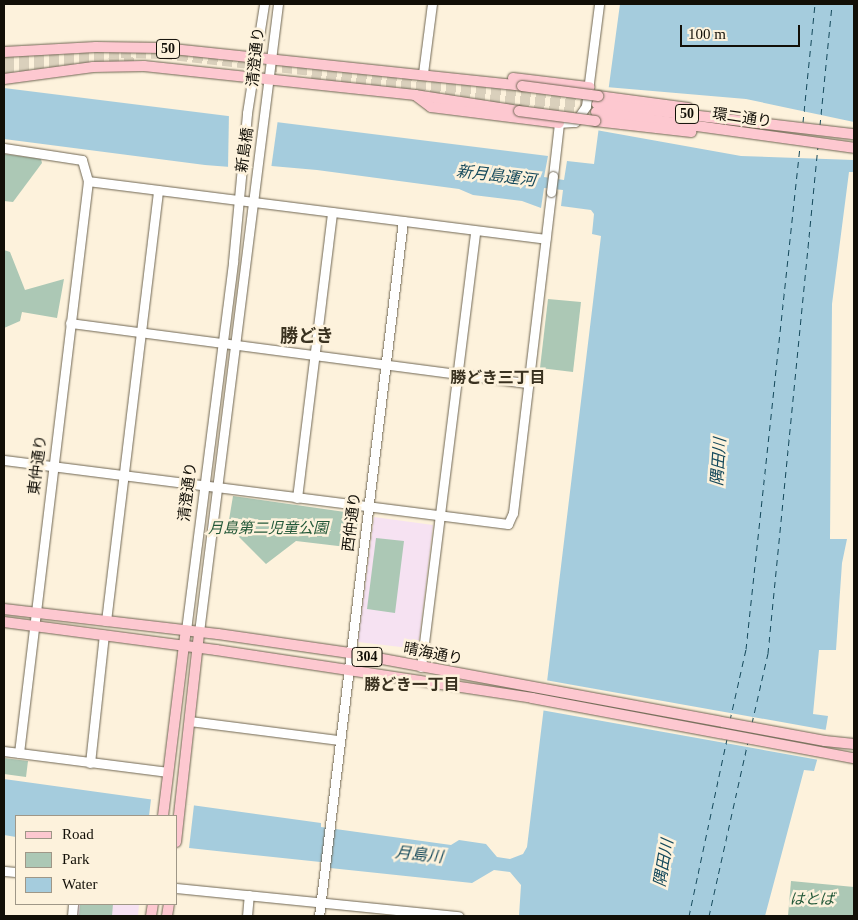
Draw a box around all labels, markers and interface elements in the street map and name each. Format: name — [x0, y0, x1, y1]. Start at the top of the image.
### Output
scale bar — [683, 15, 803, 47]
street label: 清澄通り — [244, 26, 268, 88]
text: 100 m — [688, 26, 726, 42]
road number: 50 — [156, 38, 180, 61]
road number: 50 — [674, 102, 700, 126]
street label: 環二通り — [711, 105, 773, 131]
street label: 新島橋 — [233, 126, 257, 174]
water label: 新月島運河 — [455, 162, 537, 190]
district label: 勝どき — [280, 325, 334, 347]
district label: 勝どき三丁目 — [450, 368, 546, 388]
street label: 東仲通り — [25, 434, 51, 496]
water label: 隅田川 — [708, 437, 730, 487]
street label: 清澄通り — [175, 461, 201, 523]
street label: 西仲通り — [339, 491, 365, 553]
park label: 月島第二児童公園 — [208, 520, 328, 538]
street label: 晴海通り — [402, 639, 464, 669]
road number: 304 — [351, 646, 383, 669]
district label: 勝どき一丁目 — [364, 675, 460, 695]
legend — [15, 815, 178, 905]
text: Road — [62, 826, 94, 842]
water label: 隅田川 — [650, 838, 678, 888]
water label: 月島川 — [394, 843, 444, 867]
text: Park — [62, 851, 90, 867]
text: Water — [62, 876, 97, 892]
park label: はとば — [790, 891, 834, 909]

